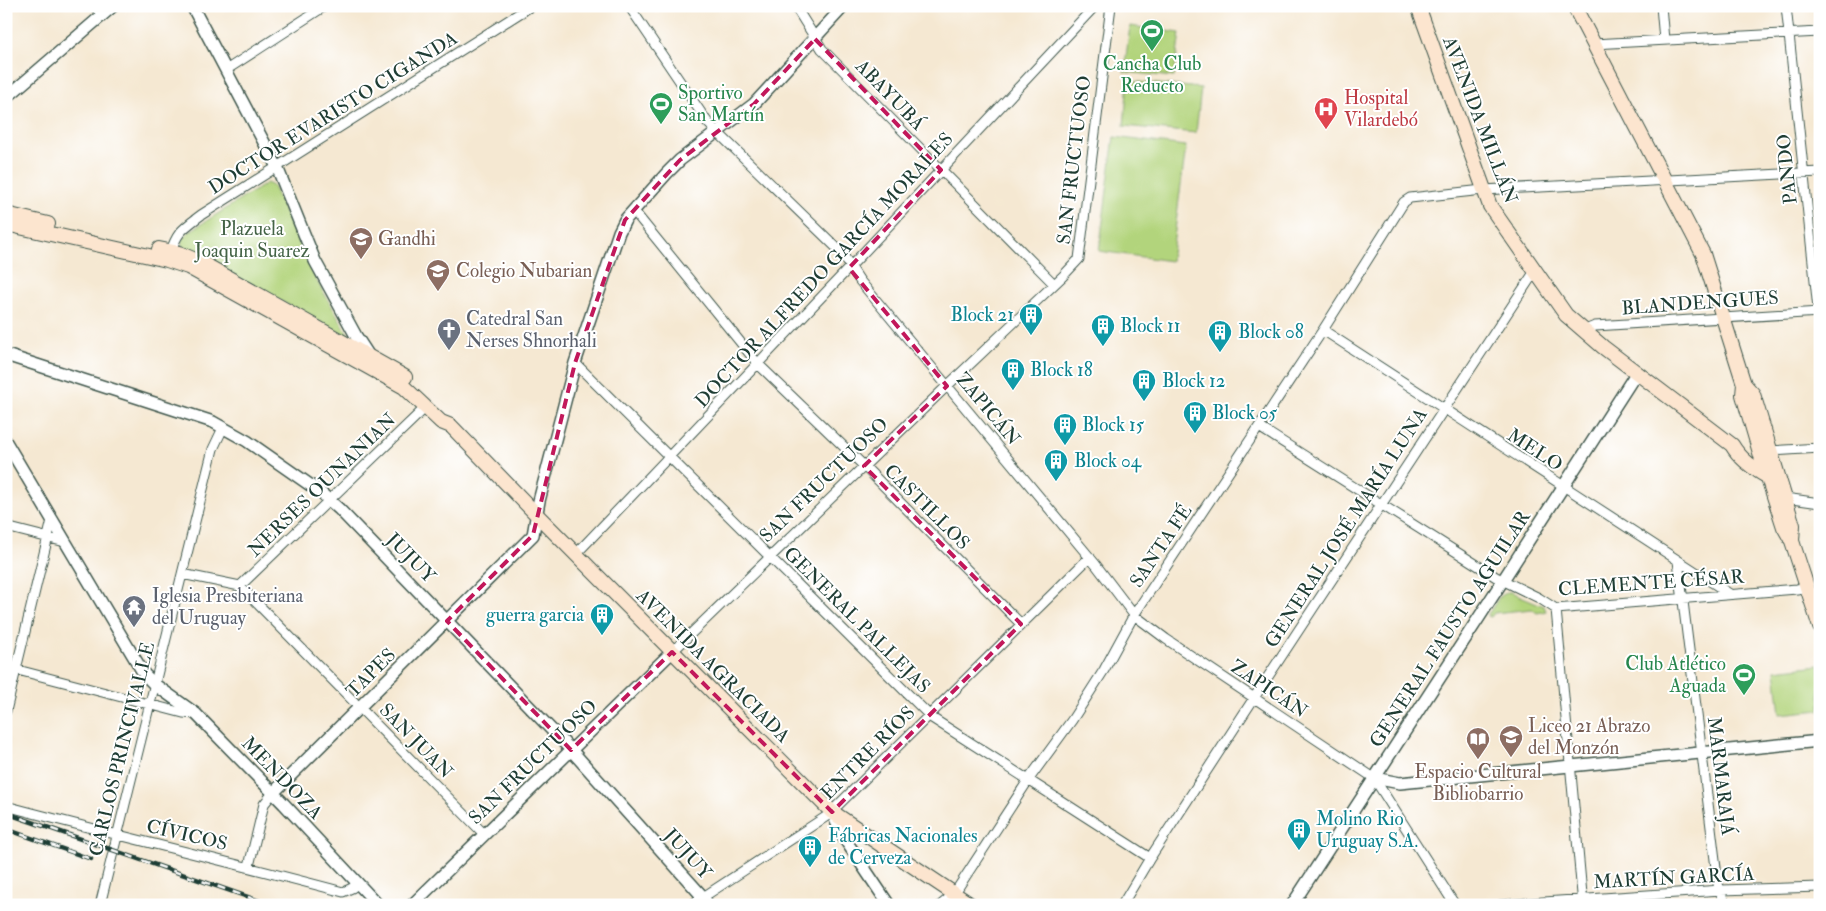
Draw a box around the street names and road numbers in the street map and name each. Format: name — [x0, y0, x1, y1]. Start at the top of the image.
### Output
street label: DOCTOR EVARISTO CIGANDA — [204, 26, 462, 200]
street label: AVENIDA MILLÁN — [1437, 31, 1525, 207]
street label: ABAYUBÁ — [850, 52, 931, 136]
street label: SAN FRUCTUOSO — [1052, 74, 1096, 246]
street label: DOCTOR ALFREDO GARCÍA MORALES — [688, 126, 958, 413]
street label: PANDO — [1771, 133, 1803, 205]
street label: BLANDENGUES — [1621, 286, 1779, 320]
street label: ZAPICÁN — [951, 366, 1027, 450]
street label: GENERAL JOSÉ MARÍA LUNA — [1258, 403, 1433, 652]
street label: NERSES OUNANIAN — [243, 408, 401, 562]
street label: SAN FRUCTUOSO — [755, 412, 893, 548]
street label: MELO — [1503, 423, 1567, 477]
street label: CASTILLOS — [879, 459, 975, 555]
street label: SANTA FÉ — [1123, 499, 1198, 592]
street label: GENERAL FAUSTO AGUILAR — [1364, 506, 1536, 752]
street label: JUJUY — [381, 527, 441, 589]
street label: GENERAL PALLEJAS — [779, 542, 935, 698]
street label: CLEMENTE CÉSAR — [1557, 563, 1745, 601]
street label: AVENIDA AGRACIADA — [630, 583, 795, 748]
street label: CARLOS PRINCIVALLE — [84, 639, 160, 859]
street label: TAPES — [341, 643, 401, 703]
street label: ZAPICÁN — [1226, 653, 1313, 724]
street label: SAN FRUCTUOSO — [464, 694, 602, 830]
street label: SAN JUAN — [374, 698, 458, 784]
street label: ENTRE RÍOS — [814, 699, 920, 805]
street label: MARMARAJÁ — [1702, 715, 1742, 837]
street label: MENDOZA — [236, 731, 328, 825]
street label: CÍVICOS — [144, 812, 230, 856]
street label: JUJUY — [658, 823, 718, 885]
street label: MARTÍN GARCÍA — [1593, 860, 1755, 894]

